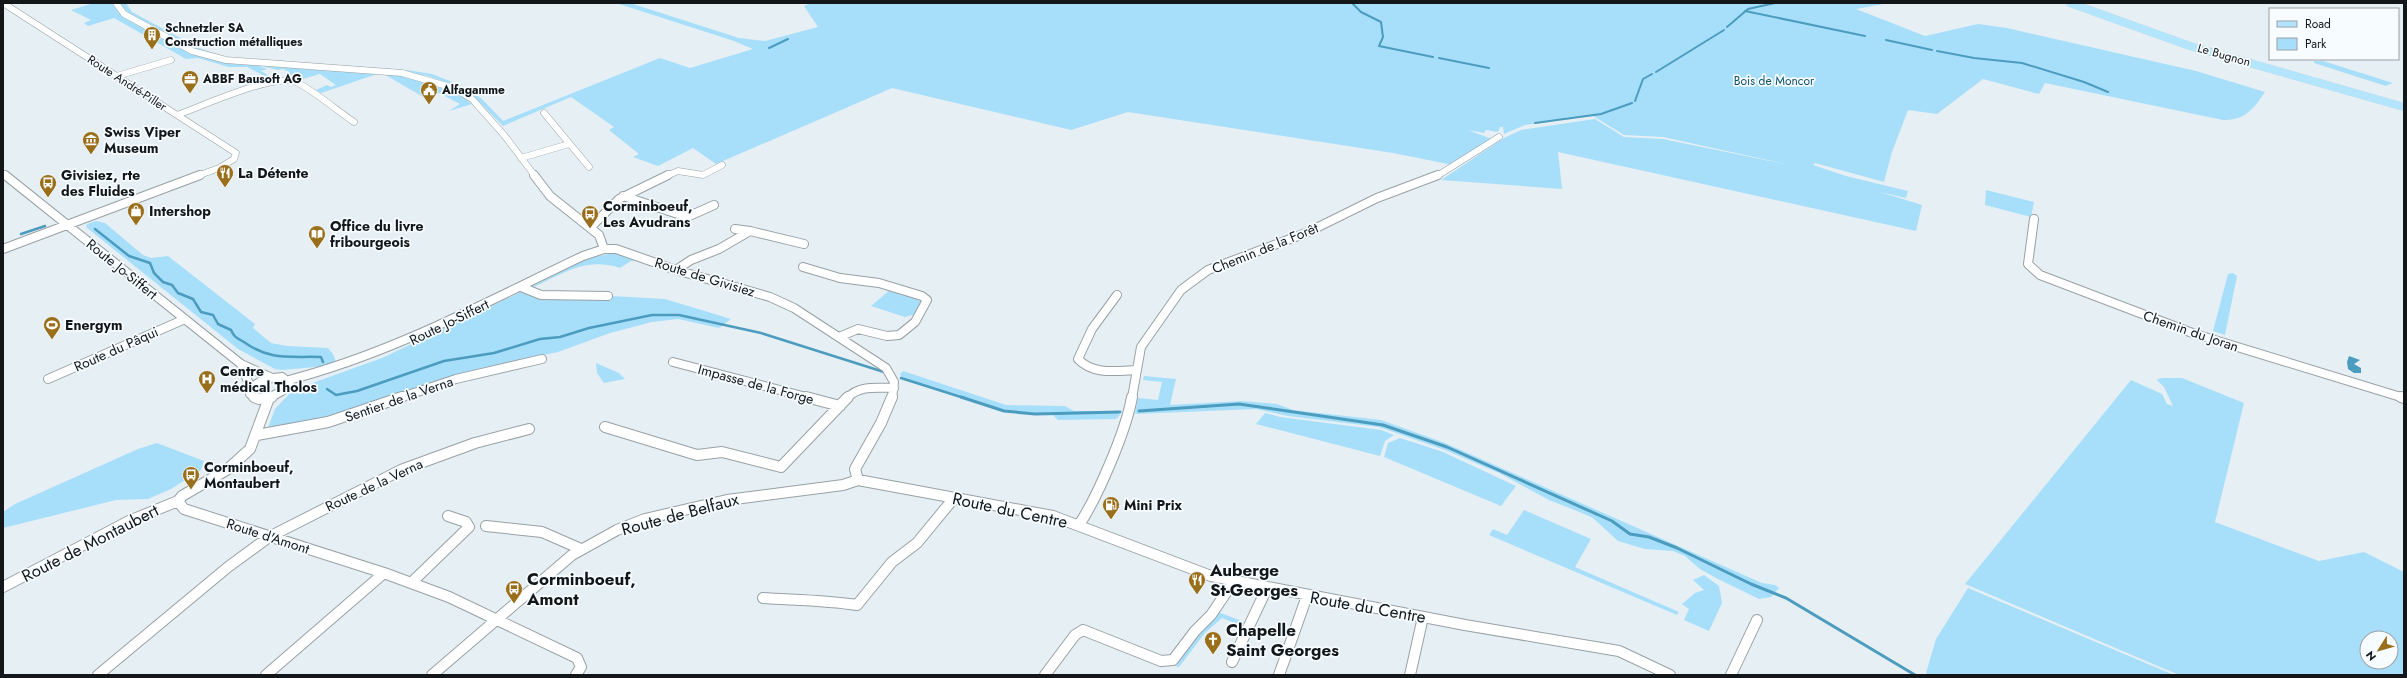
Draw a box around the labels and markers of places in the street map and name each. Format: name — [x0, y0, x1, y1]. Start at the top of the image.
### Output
place label: Schnetzler SA Construction métalliques — [165, 19, 303, 51]
building icon: Schnetzler SA Construction métalliques — [142, 25, 162, 50]
office icon: ABBF Bausoft AG — [180, 69, 200, 94]
place label: ABBF Bausoft AG — [202, 70, 302, 88]
public building icon: Alfagamme — [419, 80, 439, 105]
place label: Alfagamme — [441, 81, 505, 99]
place label: Swiss Viper Museum — [104, 122, 181, 158]
museum icon: Swiss Viper Museum — [81, 130, 101, 155]
restaurant icon: La Détente — [215, 163, 235, 188]
place label: La Détente — [238, 163, 308, 183]
place label: Givisiez, rte des Fluides — [61, 165, 140, 201]
bus stop icon: Givisiez, rte des Fluides — [38, 173, 58, 198]
place label: Corminboeuf, Les Avudrans — [603, 196, 693, 232]
shop icon: Intershop — [126, 201, 146, 226]
place label: Intershop — [149, 201, 211, 221]
bus stop icon: Corminboeuf, Les Avudrans — [580, 204, 600, 229]
place label: Office du livre fribourgeois — [330, 216, 424, 252]
library icon: Office du livre fribourgeois — [307, 224, 327, 249]
sports icon: Energym — [42, 315, 62, 340]
place label: Energym — [65, 315, 122, 335]
place label: Centre médical Tholos — [220, 361, 318, 397]
hospital icon: Centre médical Tholos — [197, 369, 217, 394]
place label: Corminboeuf, Montaubert — [204, 457, 294, 493]
bus stop icon: Corminboeuf, Montaubert — [181, 465, 201, 490]
fuel station icon: Mini Prix — [1101, 495, 1121, 520]
place label: Mini Prix — [1124, 495, 1183, 515]
place label: Auberge St-Georges — [1209, 558, 1298, 602]
place label: Corminboeuf, Amont — [526, 567, 636, 611]
restaurant icon: Auberge St-Georges — [1187, 570, 1207, 595]
bus stop icon: Corminboeuf, Amont — [504, 579, 524, 604]
place label: Chapelle Saint Georges — [1226, 618, 1339, 662]
church icon: Chapelle Saint Georges — [1203, 630, 1223, 655]

